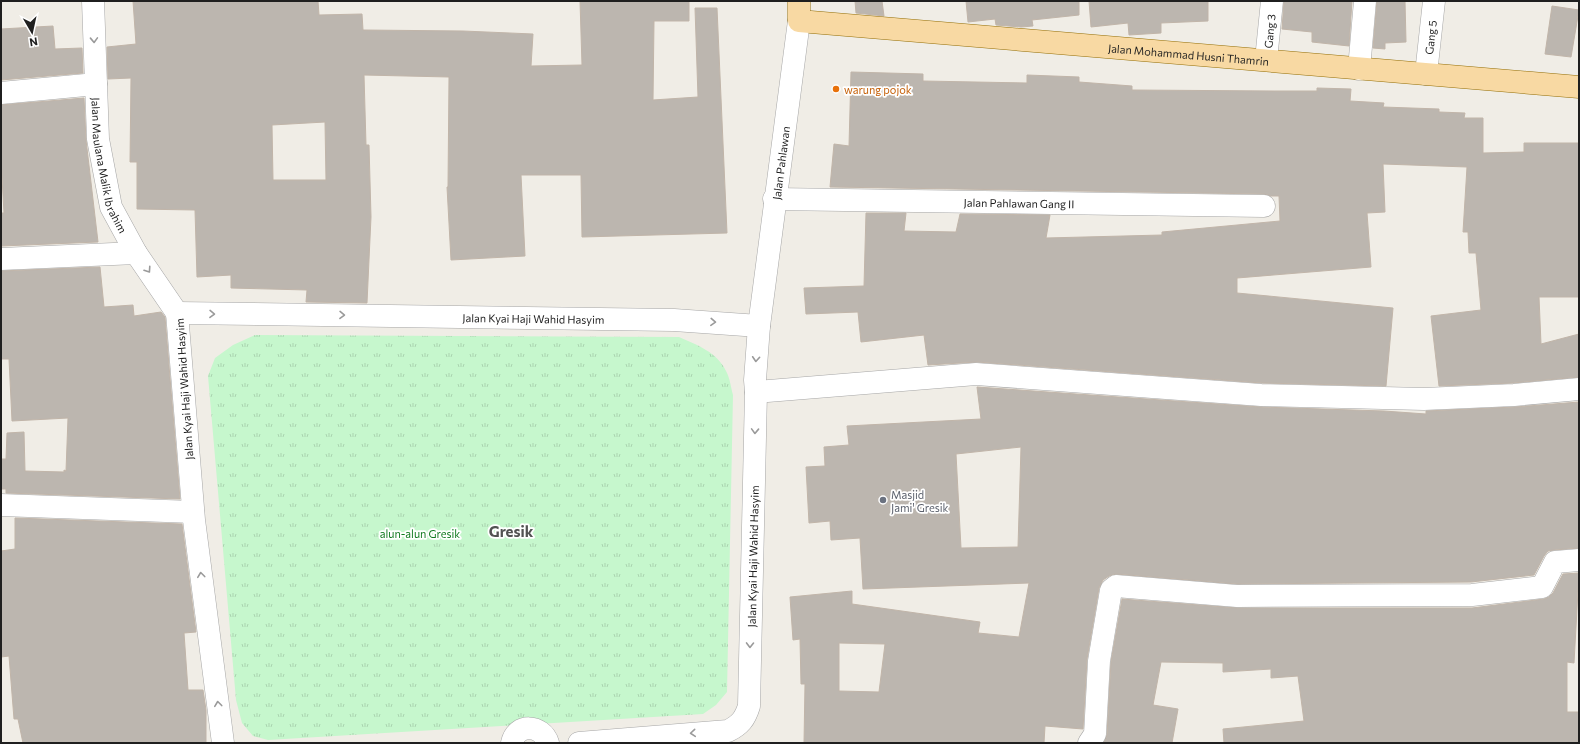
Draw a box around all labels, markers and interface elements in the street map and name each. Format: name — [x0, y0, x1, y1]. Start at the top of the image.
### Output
north arrow — [12, 12, 52, 52]
street label: Gang 3 — [1261, 13, 1277, 49]
street label: Gang 5 — [1422, 19, 1438, 55]
text: N — [29, 35, 39, 49]
one-way arrow — [90, 37, 98, 43]
street label: Jalan Mohammad Husni Thamrin — [1107, 41, 1270, 67]
place label: warung pojok — [844, 83, 912, 96]
marker: warung pojok — [831, 84, 841, 94]
street label: Jalan Maulana Malik Ibrahim — [89, 97, 130, 235]
street label: Jalan Pahlawan — [769, 125, 792, 201]
street label: Jalan Pahlawan Gang II — [964, 195, 1074, 210]
one-way arrow — [143, 266, 150, 273]
one-way arrow — [209, 310, 215, 318]
one-way arrow — [339, 311, 345, 319]
street label: Jalan Kyai Haji Wahid Hasyim — [462, 311, 605, 326]
street label: Jalan Kyai Haji Wahid Hasyim — [173, 318, 196, 460]
one-way arrow — [710, 318, 716, 326]
one-way arrow — [752, 356, 761, 362]
one-way arrow — [750, 428, 759, 434]
street label: Jalan Kyai Haji Wahid Hasyim — [744, 485, 760, 628]
place label: Masjid Jami' Gresik — [891, 488, 949, 515]
marker: Masjid Jami' Gresik — [878, 495, 888, 505]
district label: Gresik — [489, 522, 534, 540]
park label: alun-alun Gresik — [380, 527, 460, 540]
one-way arrow — [197, 572, 206, 578]
one-way arrow — [746, 642, 754, 648]
one-way arrow — [214, 701, 223, 707]
one-way arrow — [690, 729, 696, 738]

